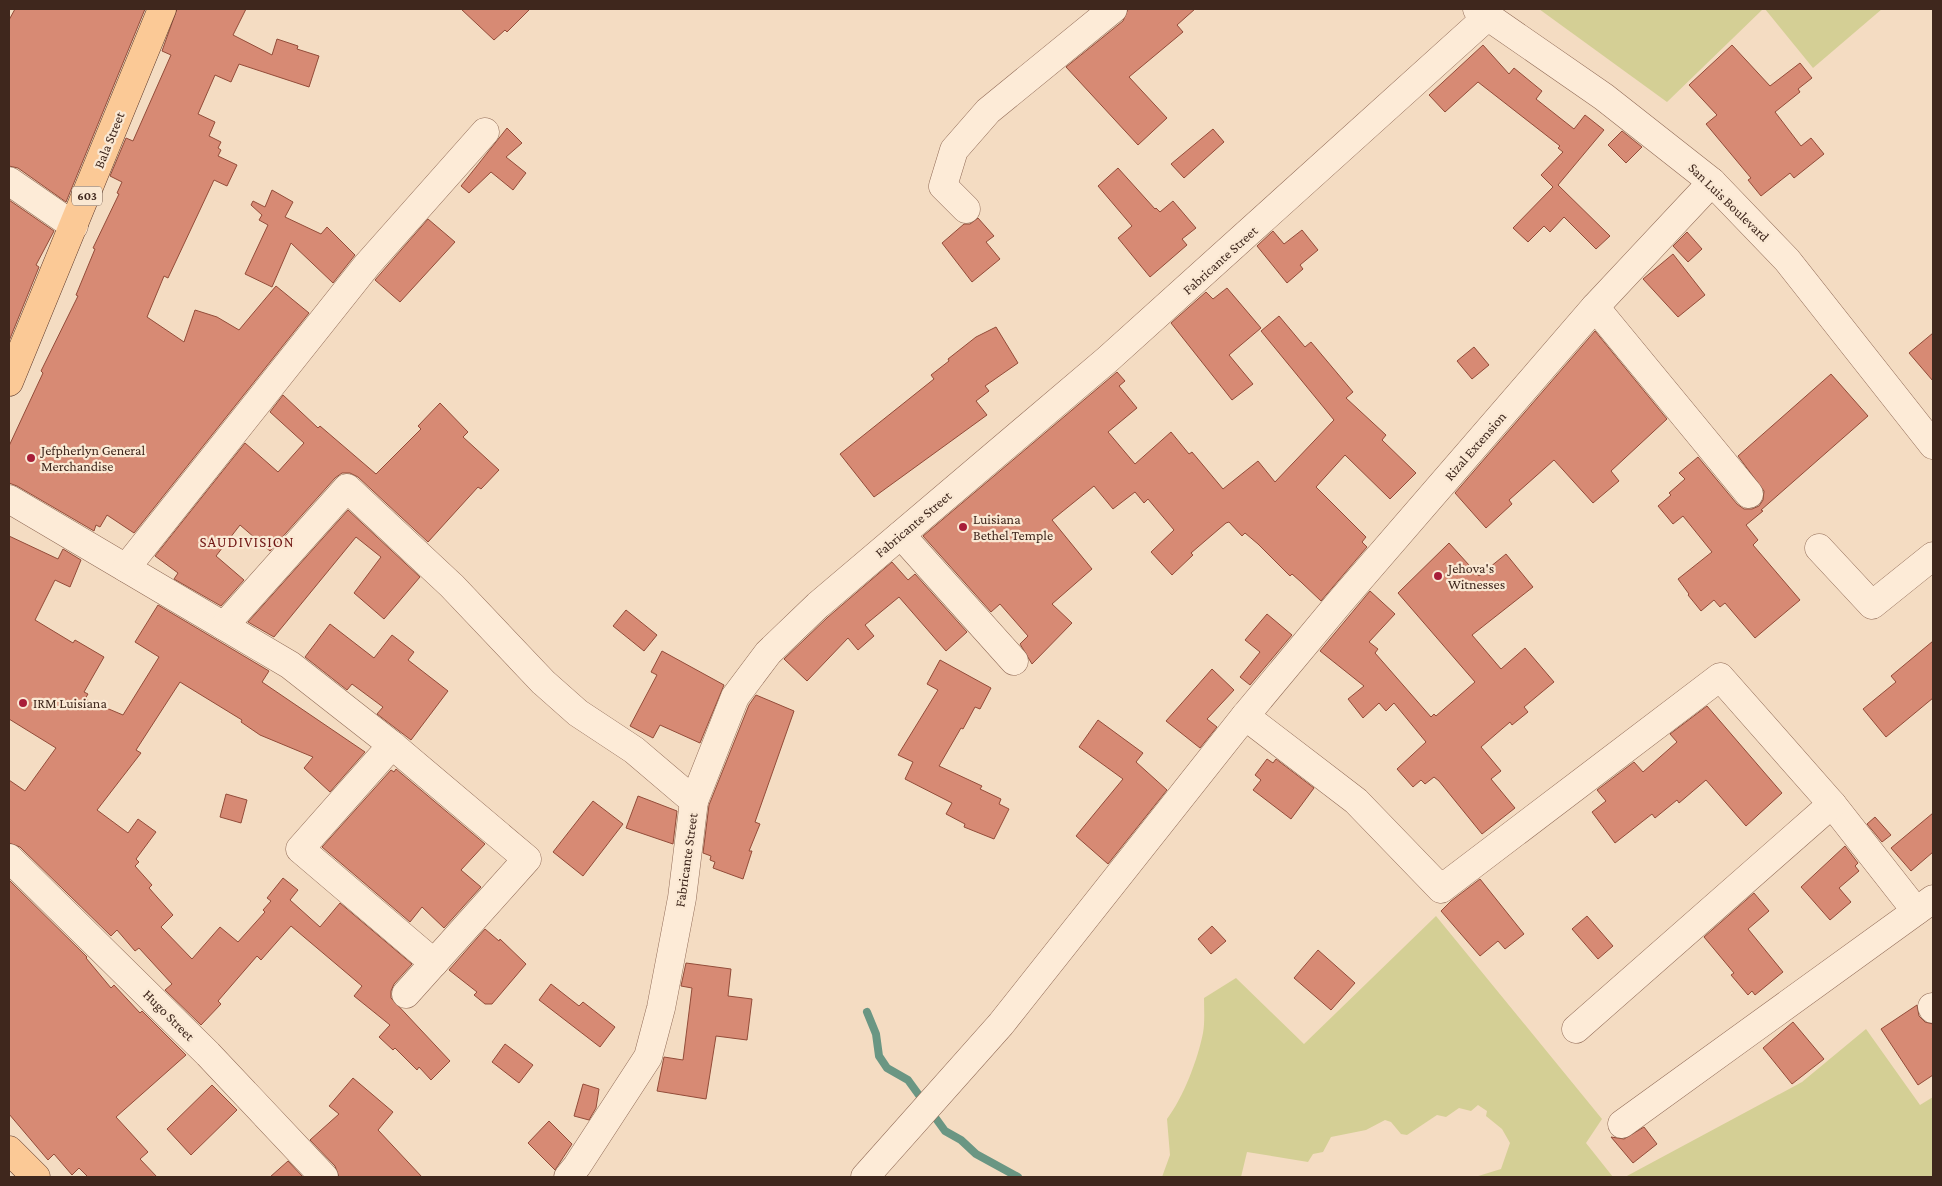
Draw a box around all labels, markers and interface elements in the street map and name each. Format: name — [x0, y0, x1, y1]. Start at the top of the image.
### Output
street label: Bala Street — [90, 109, 128, 171]
street label: San Luis Boulevard — [1685, 159, 1773, 245]
road number: 603 — [72, 187, 102, 206]
street label: Fabricante Street — [1179, 222, 1261, 298]
street label: Rizal Extension — [1441, 408, 1509, 484]
place label: Jefpherlyn General Merchandise — [39, 442, 146, 474]
marker: Jefpherlyn General Merchandise — [25, 452, 37, 464]
street label: Fabricante Street — [872, 487, 955, 561]
place label: Luisiana Bethel Temple — [973, 511, 1053, 543]
marker: Luisiana Bethel Temple — [957, 521, 969, 533]
district label: SAUDIVISION — [199, 534, 295, 550]
place label: Jehova's Witnesses — [1446, 560, 1505, 592]
marker: Jehova's Witnesses — [1432, 570, 1444, 582]
place label: IRM Luisiana — [33, 695, 107, 711]
marker: IRM Luisiana — [17, 697, 29, 709]
street label: Fabricante Street — [671, 812, 701, 908]
street label: Hugo Street — [140, 986, 198, 1044]

